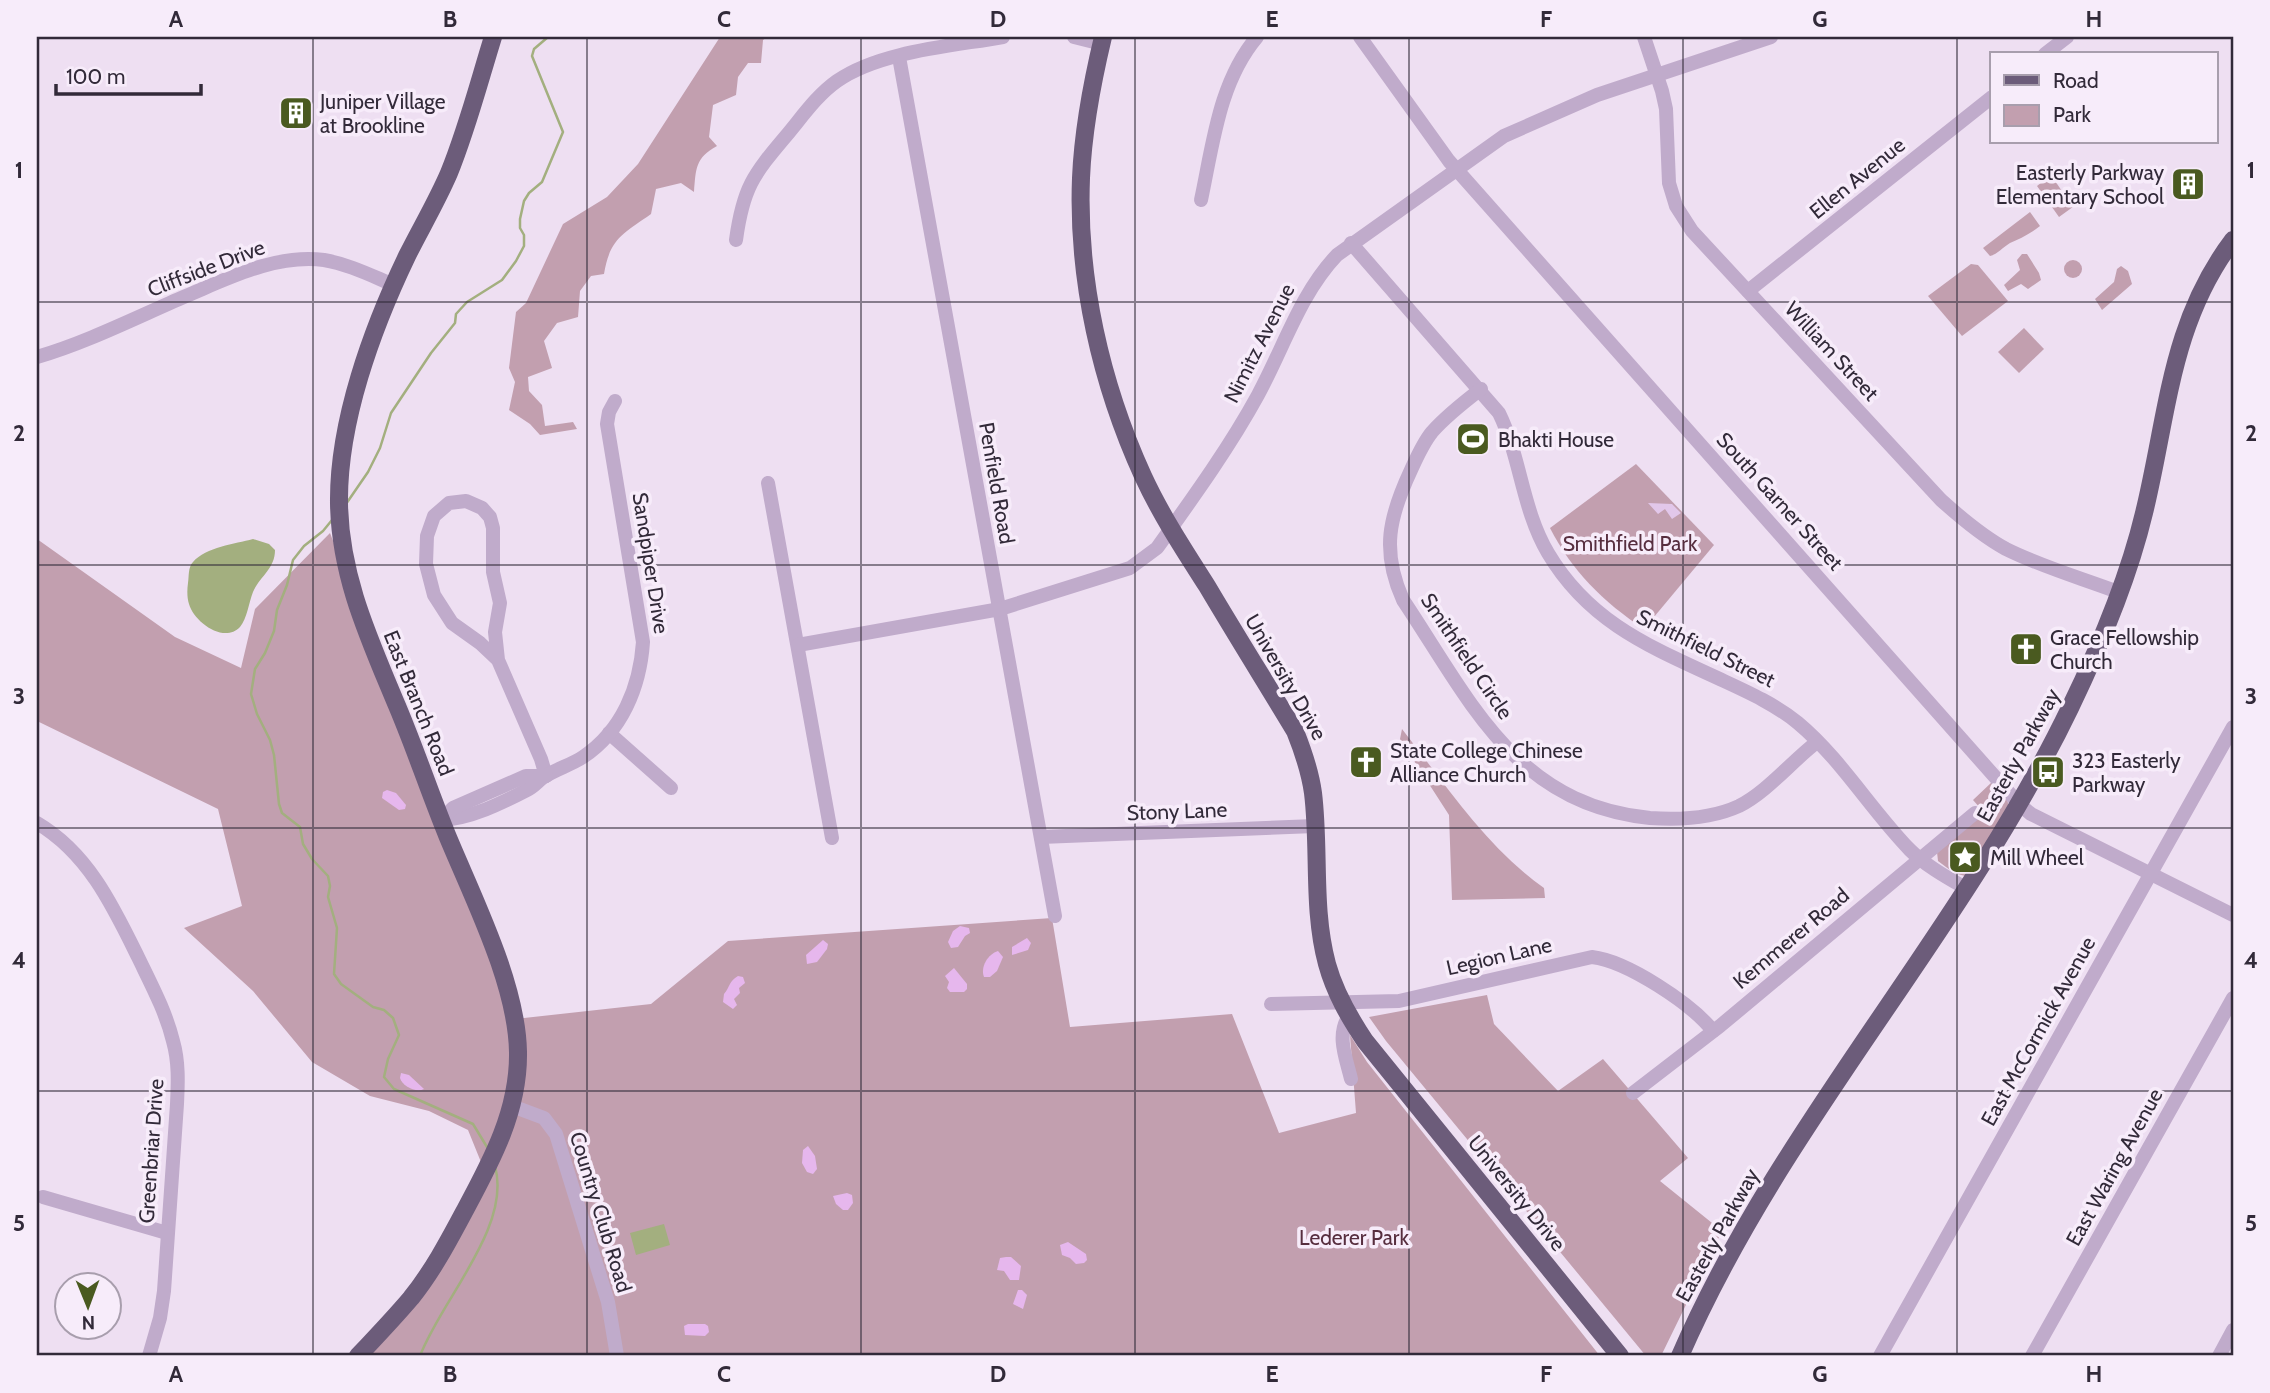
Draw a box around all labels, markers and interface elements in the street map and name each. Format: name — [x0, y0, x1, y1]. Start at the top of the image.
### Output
text: A — [169, 5, 184, 33]
text: B — [443, 5, 457, 33]
text: C — [717, 5, 731, 33]
text: D — [990, 5, 1006, 33]
text: E — [1265, 5, 1279, 33]
text: F — [1540, 5, 1552, 33]
text: G — [1812, 5, 1828, 33]
text: H — [2086, 5, 2102, 33]
scale bar — [56, 52, 201, 96]
legend — [1990, 52, 2218, 144]
text: 100 m — [66, 64, 125, 89]
text: Road — [2053, 68, 2099, 93]
place label: Juniper Village at Brookline — [319, 89, 446, 138]
building icon: Juniper Village at Brookline — [277, 94, 315, 132]
text: Park — [2053, 102, 2091, 127]
street label: Ellen Avenue — [1804, 132, 1910, 224]
text: 1 — [15, 156, 23, 184]
text: 1 — [2247, 156, 2255, 184]
place label: Easterly Parkway Elementary School — [1996, 160, 2164, 209]
building icon: Easterly Parkway Elementary School — [2169, 165, 2207, 203]
street label: Cliffside Drive — [144, 234, 268, 302]
street label: Nimitz Avenue — [1218, 279, 1300, 407]
street label: William Street — [1780, 296, 1884, 406]
text: 2 — [13, 419, 25, 447]
text: 2 — [2245, 419, 2257, 447]
street label: Penfield Road — [974, 420, 1020, 546]
sports icon: Bhakti House — [1454, 420, 1492, 458]
place label: Bhakti House — [1498, 427, 1614, 452]
street label: South Garner Street — [1712, 427, 1848, 575]
street label: Sandpiper Drive — [627, 491, 675, 636]
park label: Smithfield Park — [1563, 531, 1698, 556]
street label: Smithfield Circle — [1416, 588, 1518, 724]
street label: Smithfield Street — [1633, 604, 1779, 692]
street label: University Drive — [1240, 610, 1332, 745]
place label: Grace Fellowship Church — [2050, 625, 2199, 674]
street label: East Branch Road — [379, 627, 459, 779]
church icon: Grace Fellowship Church — [2007, 630, 2045, 668]
text: 3 — [13, 682, 25, 710]
text: 3 — [2245, 682, 2257, 710]
street label: Easterly Parkway — [1971, 684, 2065, 826]
place label: State College Chinese Alliance Church — [1390, 738, 1583, 787]
church icon: State College Chinese Alliance Church — [1347, 743, 1385, 781]
place label: 323 Easterly Parkway — [2072, 748, 2181, 797]
bus stop icon: 323 Easterly Parkway — [2029, 753, 2067, 791]
street label: Stony Lane — [1126, 797, 1228, 825]
place icon: Mill Wheel — [1946, 838, 1984, 876]
place label: Mill Wheel — [1990, 845, 2084, 870]
street label: Kemmerer Road — [1728, 882, 1854, 994]
street label: Legion Lane — [1444, 932, 1554, 980]
street label: East McCormick Avenue — [1976, 932, 2101, 1130]
text: 4 — [12, 946, 26, 974]
text: 4 — [2244, 946, 2258, 974]
street label: Greenbriar Drive — [133, 1078, 169, 1224]
street label: East Waring Avenue — [2060, 1084, 2168, 1250]
street label: Country Club Road — [565, 1129, 637, 1295]
street label: University Drive — [1463, 1130, 1571, 1256]
street label: Easterly Parkway — [1670, 1164, 1764, 1306]
text: 5 — [13, 1209, 25, 1237]
text: 5 — [2245, 1209, 2257, 1237]
park label: Lederer Park — [1299, 1225, 1409, 1250]
north arrow — [52, 1270, 122, 1340]
text: N — [81, 1311, 95, 1334]
text: A — [169, 1360, 184, 1388]
text: B — [443, 1360, 457, 1388]
text: C — [717, 1360, 731, 1388]
text: D — [990, 1360, 1006, 1388]
text: E — [1265, 1360, 1279, 1388]
text: F — [1540, 1360, 1552, 1388]
text: G — [1812, 1360, 1828, 1388]
text: H — [2086, 1360, 2102, 1388]

